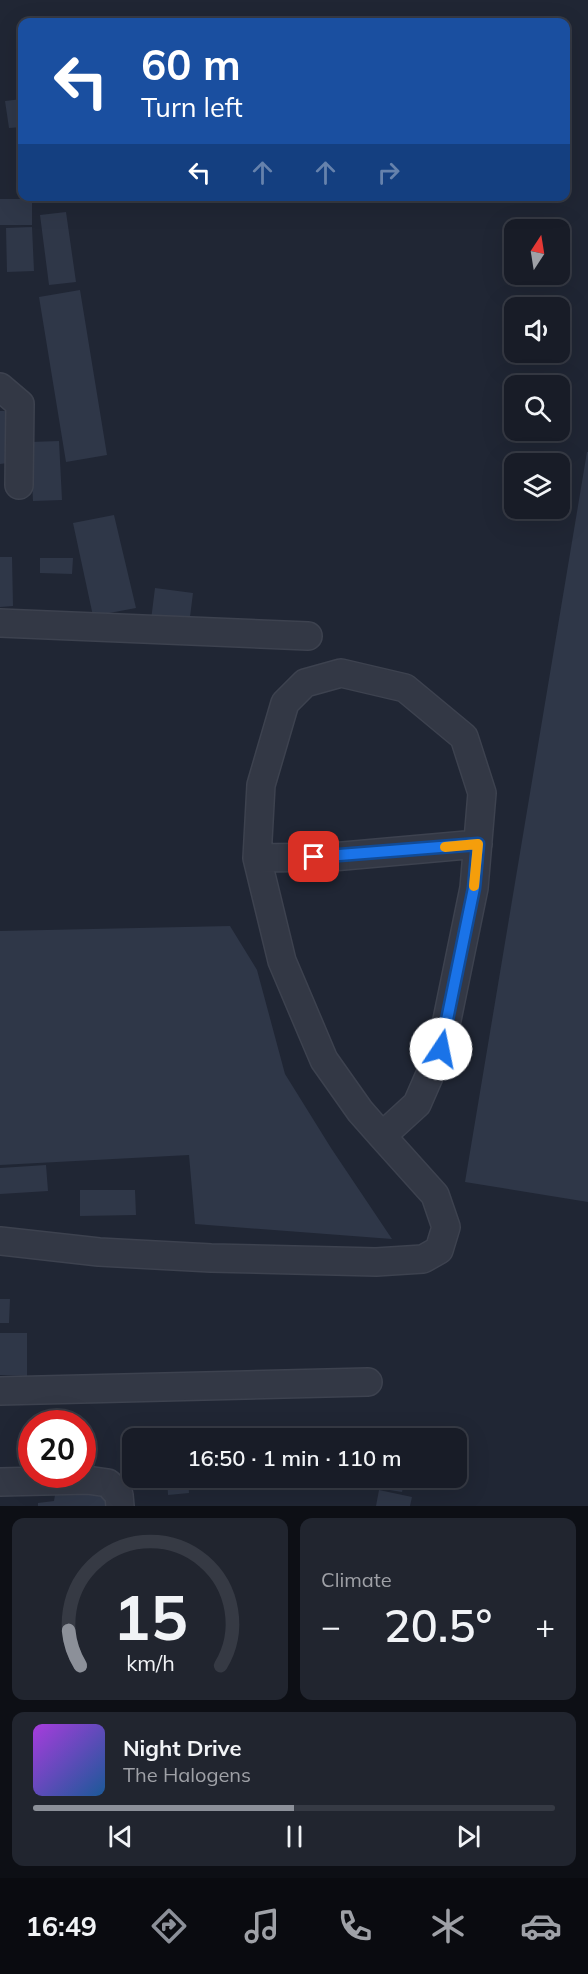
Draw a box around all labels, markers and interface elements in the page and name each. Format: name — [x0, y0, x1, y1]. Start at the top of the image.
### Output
text: 60 m — [141, 38, 241, 91]
icon: left — [42, 42, 120, 120]
text: Turn left — [141, 90, 243, 124]
icon: left — [183, 156, 216, 189]
icon: ahead — [246, 156, 279, 189]
icon: ahead — [309, 156, 342, 189]
icon: right — [372, 156, 405, 189]
north arrow — [504, 219, 570, 285]
map controls — [504, 219, 570, 519]
button: sound — [504, 297, 570, 363]
button: search — [504, 375, 570, 441]
button: layers — [504, 453, 570, 519]
pin — [288, 831, 339, 882]
icon: arrive — [297, 840, 330, 873]
position arrow — [409, 1017, 473, 1081]
speed limit sign: 20 — [18, 1410, 96, 1488]
text: 16:50 · 1 min · 110 m — [187, 1444, 402, 1472]
text: Climate — [321, 1567, 392, 1592]
text: 15 — [113, 1577, 187, 1656]
text: 20.5° — [384, 1597, 492, 1653]
text: − — [321, 1605, 341, 1646]
text: + — [535, 1605, 555, 1646]
text: km/h — [126, 1649, 174, 1676]
text: Night Drive — [123, 1734, 242, 1762]
text: The Halogens — [123, 1762, 251, 1787]
icon: previous — [104, 1820, 137, 1853]
icon: pause — [278, 1820, 311, 1853]
icon: next — [452, 1820, 485, 1853]
icon: directions — [148, 1905, 190, 1947]
icon: music — [241, 1905, 283, 1947]
icon: phone — [334, 1905, 376, 1947]
icon: climate — [427, 1905, 469, 1947]
icon: car — [520, 1905, 562, 1947]
text: 16:49 — [26, 1909, 97, 1943]

